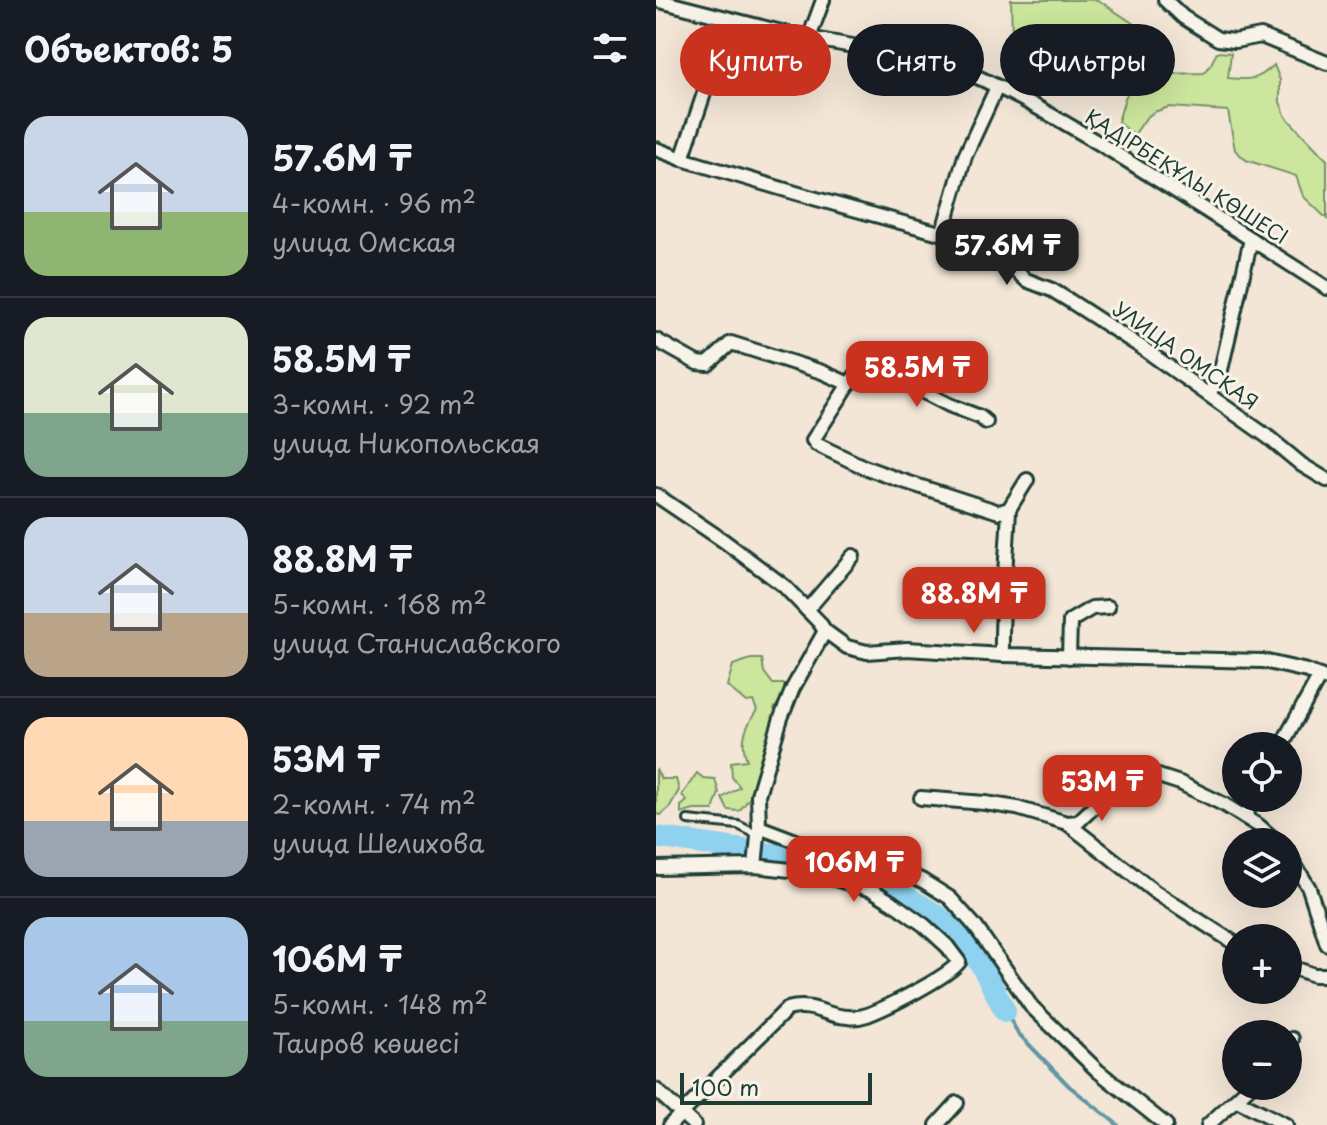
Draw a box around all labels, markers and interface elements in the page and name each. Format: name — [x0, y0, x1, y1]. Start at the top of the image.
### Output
text: Объектов: 5 — [24, 22, 233, 74]
chip: Купить — [680, 24, 831, 96]
chip: Снять — [847, 24, 984, 96]
chip: Фильтры — [1000, 24, 1175, 96]
icon: filters — [588, 26, 632, 70]
street label: ҚАДІРБЕКҰЛЫ КӨШЕСІ — [1080, 101, 1294, 251]
text: 57.6M ₸ — [272, 131, 412, 183]
icon: home — [88, 148, 184, 244]
text: 4-комн. · 96 m² — [272, 183, 476, 222]
pin: 57.6M ₸ — [933, 219, 1081, 287]
text: улица Омская — [272, 222, 456, 261]
text: 57.6M ₸ — [954, 225, 1060, 264]
street label: УЛИЦА ОМСКАЯ — [1107, 294, 1265, 416]
text: 58.5M ₸ — [272, 332, 410, 384]
pin: 58.5M ₸ — [843, 341, 991, 409]
text: 58.5M ₸ — [864, 347, 970, 386]
icon: home — [88, 349, 184, 445]
text: 3-комн. · 92 m² — [272, 384, 476, 423]
text: улица Никопольская — [272, 423, 540, 462]
text: 88.8M ₸ — [272, 532, 412, 584]
icon: home — [88, 549, 184, 645]
pin: 88.8M ₸ — [900, 567, 1048, 635]
text: 88.8M ₸ — [921, 573, 1027, 612]
text: 5-комн. · 168 m² — [272, 584, 487, 623]
text: улица Станиславского — [272, 623, 561, 662]
text: 53M ₸ — [272, 732, 380, 784]
map controls — [1222, 732, 1302, 1100]
button: locate — [1222, 732, 1302, 812]
icon: home — [88, 749, 184, 845]
pin: 53M ₸ — [1046, 755, 1158, 823]
text: 53M ₸ — [1061, 761, 1143, 800]
text: 2-комн. · 74 m² — [272, 784, 476, 823]
text: улица Шелихова — [272, 823, 484, 862]
button: layers — [1222, 828, 1302, 908]
pin: 106M ₸ — [789, 836, 919, 904]
text: 106M ₸ — [804, 842, 904, 881]
button: + — [1222, 924, 1302, 1004]
text: 106M ₸ — [272, 932, 402, 984]
icon: home — [88, 949, 184, 1045]
text: 5-комн. · 148 m² — [272, 984, 488, 1023]
button: − — [1222, 1020, 1302, 1100]
text: Таиров көшесі — [272, 1023, 460, 1062]
scale bar — [680, 1069, 872, 1105]
text: 100 m — [692, 1070, 759, 1103]

